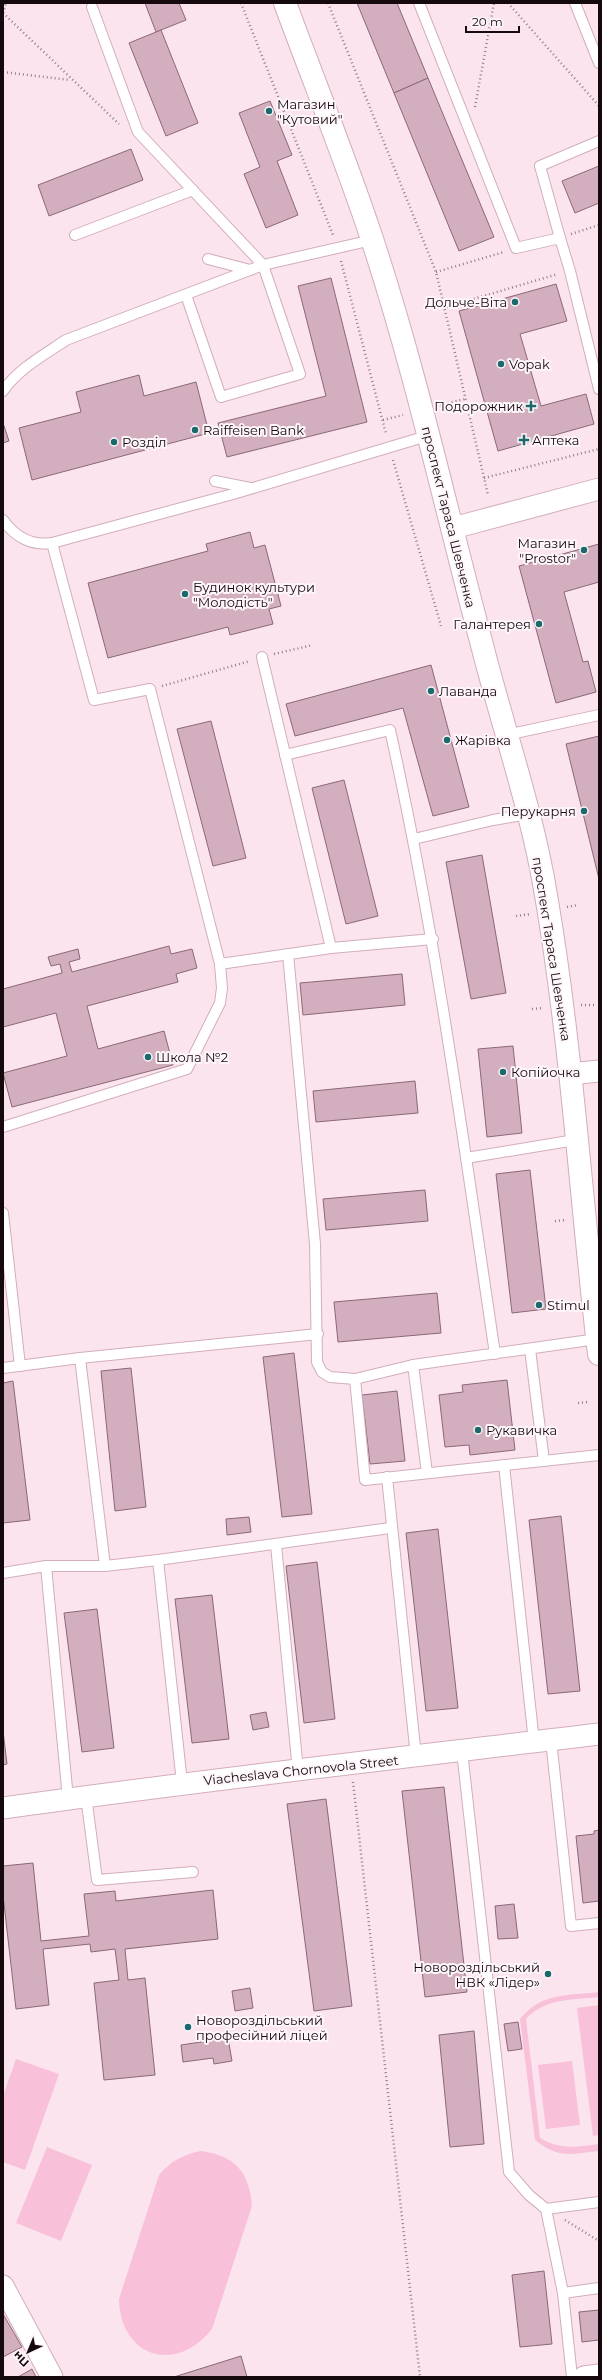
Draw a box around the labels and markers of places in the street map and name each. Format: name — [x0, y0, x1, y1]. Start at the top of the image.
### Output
place label: Магазин "Кутовий" — [277, 96, 343, 127]
marker: Магазин "Кутовий" — [264, 106, 274, 116]
place label: Дольче-Віта — [425, 294, 507, 310]
marker: Дольче-Віта — [510, 297, 520, 307]
place label: Vopak — [509, 356, 550, 372]
marker: Vopak — [496, 359, 506, 369]
place label: Подорожник — [434, 398, 523, 414]
marker: Подорожник — [526, 401, 536, 411]
place label: Raiffeisen Bank — [203, 422, 304, 438]
marker: Raiffeisen Bank — [190, 425, 200, 435]
place label: Аптека — [532, 432, 579, 448]
place label: Розділ — [122, 434, 167, 450]
marker: Аптека — [519, 435, 529, 445]
marker: Розділ — [109, 437, 119, 447]
place label: Магазин "Prostor" — [517, 535, 576, 566]
marker: Магазин "Prostor" — [579, 545, 589, 555]
place label: Будинок культури "Молодість" — [193, 579, 315, 610]
marker: Будинок культури "Молодість" — [180, 589, 190, 599]
place label: Галантерея — [453, 616, 531, 632]
marker: Галантерея — [534, 619, 544, 629]
place label: Лаванда — [439, 683, 497, 699]
marker: Лаванда — [426, 686, 436, 696]
place label: Жарівка — [455, 732, 511, 748]
marker: Жарівка — [442, 735, 452, 745]
place label: Перукарня — [501, 803, 576, 819]
marker: Перукарня — [579, 806, 589, 816]
place label: Школа №2 — [156, 1049, 228, 1065]
marker: Школа №2 — [143, 1052, 153, 1062]
place label: Копійочка — [511, 1064, 580, 1080]
marker: Копійочка — [498, 1067, 508, 1077]
place label: Stimul — [547, 1297, 590, 1313]
marker: Stimul — [534, 1300, 544, 1310]
place label: Рукавичка — [486, 1422, 557, 1438]
marker: Рукавичка — [473, 1425, 483, 1435]
place label: Новороздільський НВК «Лідер» — [413, 1959, 540, 1990]
marker: Новороздільський НВК «Лідер» — [543, 1969, 553, 1979]
place label: Новороздільський професійний ліцей — [196, 2012, 328, 2043]
marker: Новороздільський професійний ліцей — [183, 2022, 193, 2032]

